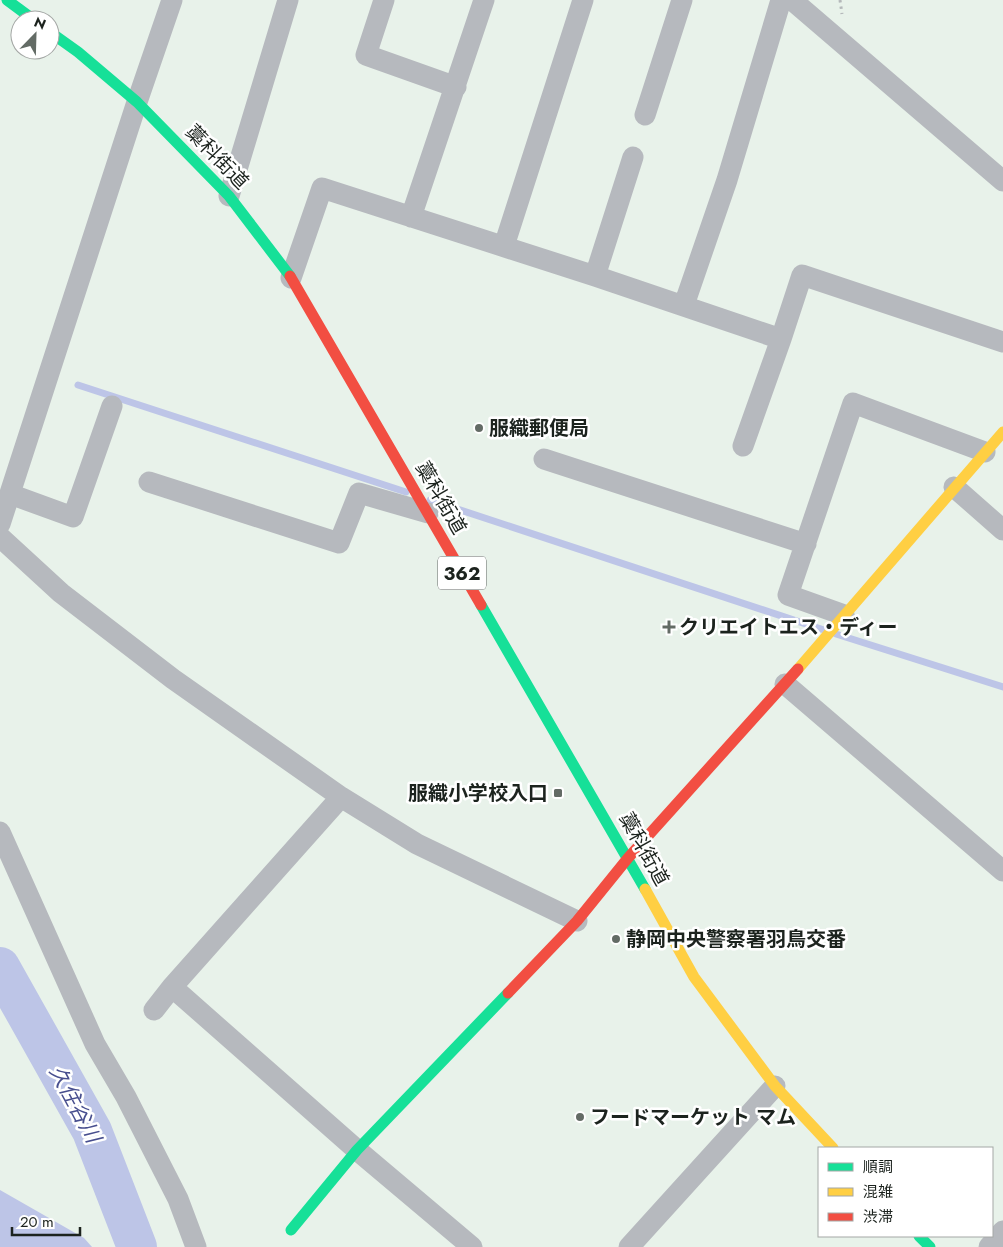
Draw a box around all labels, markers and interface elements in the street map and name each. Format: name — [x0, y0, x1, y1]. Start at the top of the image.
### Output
north arrow — [10, 10, 60, 60]
text: N — [31, 12, 49, 34]
street label: 藁科街道 — [179, 118, 255, 196]
place label: 服織郵便局 — [489, 414, 589, 443]
marker: 服織郵便局 — [473, 422, 485, 434]
street label: 藁科街道 — [408, 456, 474, 540]
road number: 362 — [438, 556, 486, 590]
place label: クリエイトエス・ディー — [679, 613, 898, 642]
marker: クリエイトエス・ディー — [663, 621, 675, 633]
place label: 服織小学校入口 — [408, 779, 548, 808]
marker: 服織小学校入口 — [552, 787, 564, 799]
street label: 藁科街道 — [612, 807, 676, 891]
place label: 静岡中央警察署羽鳥交番 — [626, 925, 846, 954]
marker: 静岡中央警察署羽鳥交番 — [610, 933, 622, 945]
water label: 久住谷川 — [42, 1060, 109, 1150]
place label: フードマーケット マム — [590, 1103, 796, 1132]
marker: フードマーケット マム — [574, 1111, 586, 1123]
legend — [818, 1147, 993, 1237]
text: 順調 — [863, 1156, 893, 1178]
text: 混雑 — [863, 1181, 893, 1203]
scale bar — [12, 1204, 80, 1236]
text: 渋滞 — [863, 1206, 893, 1228]
text: 20 m — [20, 1211, 54, 1233]

